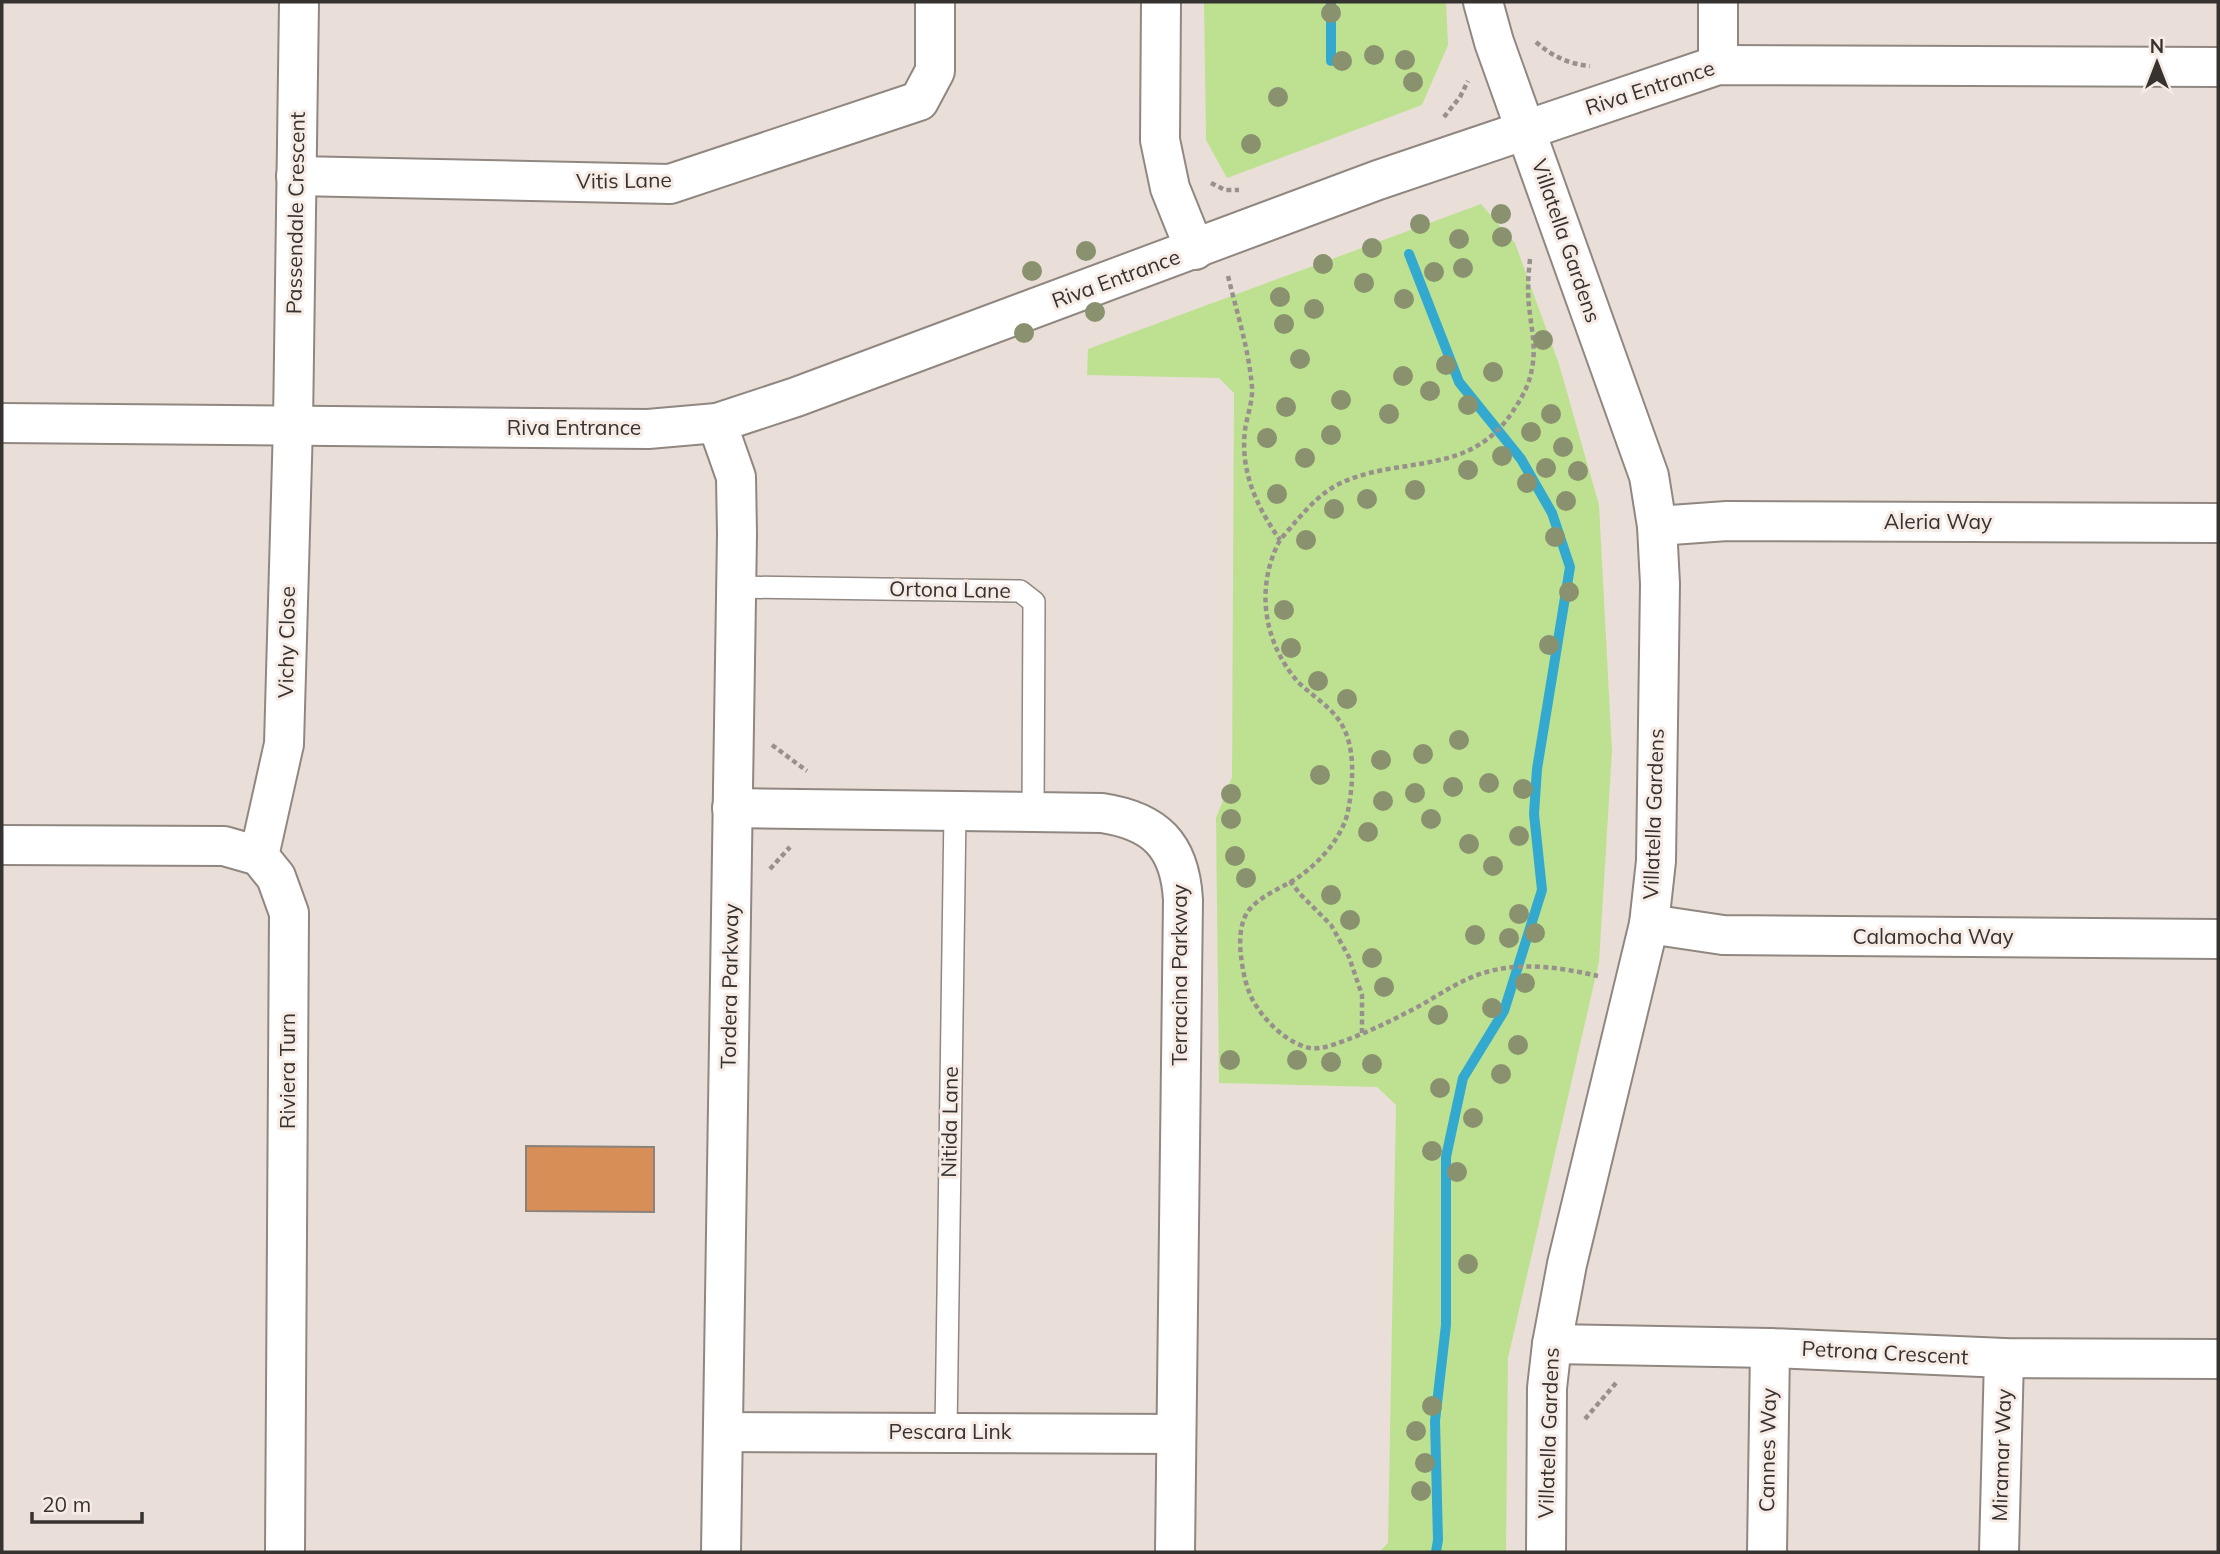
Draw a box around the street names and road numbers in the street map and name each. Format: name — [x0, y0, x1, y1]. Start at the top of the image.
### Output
street label: Riva Entrance — [1582, 54, 1718, 120]
street label: Passendale Crescent — [280, 112, 310, 314]
street label: Villatella Gardens — [1527, 156, 1607, 326]
street label: Vitis Lane — [576, 166, 672, 194]
street label: Riva Entrance — [1048, 243, 1183, 313]
street label: Riva Entrance — [507, 414, 641, 440]
street label: Aleria Way — [1884, 508, 1992, 534]
street label: Ortona Lane — [889, 575, 1011, 603]
street label: Vichy Close — [272, 586, 300, 698]
street label: Villatella Gardens — [1637, 728, 1669, 900]
street label: Terracina Parkway — [1166, 884, 1192, 1066]
street label: Tordera Parkway — [715, 903, 743, 1069]
street label: Calamocha Way — [1852, 923, 2014, 949]
street label: Riviera Turn — [274, 1013, 300, 1129]
street label: Nitida Lane — [935, 1066, 963, 1178]
street label: Petrona Crescent — [1801, 1335, 1969, 1369]
street label: Villatella Gardens — [1532, 1347, 1564, 1519]
street label: Cannes Way — [1753, 1388, 1781, 1512]
street label: Miramar Way — [1986, 1388, 2016, 1522]
street label: Pescara Link — [888, 1418, 1012, 1444]

